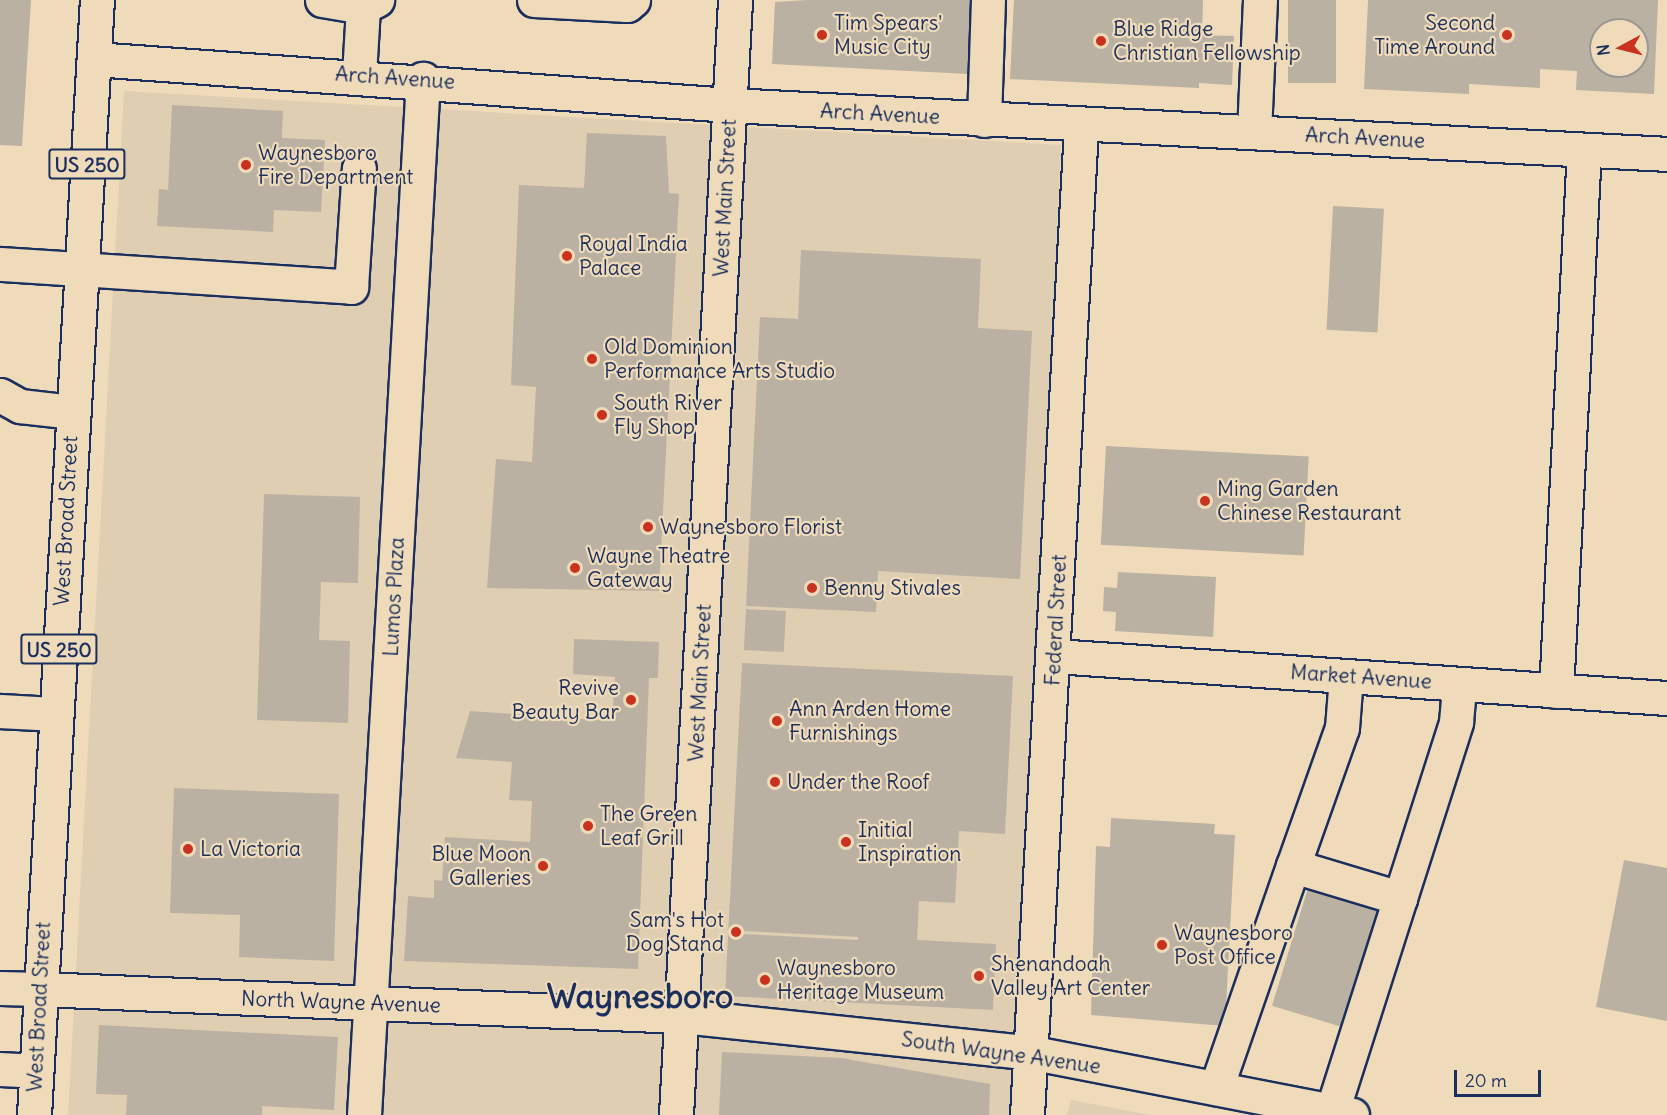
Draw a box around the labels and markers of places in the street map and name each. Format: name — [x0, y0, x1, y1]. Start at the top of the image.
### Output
place label: Tim Spears' Music City — [834, 10, 942, 60]
place label: Second Time Around — [1374, 10, 1495, 60]
place label: Blue Ridge Christian Fellowship — [1113, 16, 1301, 66]
marker: Tim Spears' Music City — [815, 28, 829, 42]
marker: Second Time Around — [1500, 28, 1514, 42]
marker: Blue Ridge Christian Fellowship — [1094, 34, 1108, 48]
place label: Waynesboro Fire Department — [258, 140, 413, 190]
marker: Waynesboro Fire Department — [239, 158, 253, 172]
place label: Royal India Palace — [579, 231, 688, 281]
marker: Royal India Palace — [560, 249, 574, 263]
place label: Old Dominion Performance Arts Studio — [604, 334, 835, 384]
marker: Old Dominion Performance Arts Studio — [585, 352, 599, 366]
place label: South River Fly Shop — [614, 390, 722, 440]
marker: South River Fly Shop — [595, 408, 609, 422]
place label: Ming Garden Chinese Restaurant — [1217, 476, 1401, 526]
marker: Ming Garden Chinese Restaurant — [1198, 494, 1212, 508]
place label: Waynesboro Florist — [660, 514, 842, 540]
marker: Waynesboro Florist — [641, 520, 655, 534]
place label: Wayne Theatre Gateway — [587, 543, 730, 593]
marker: Wayne Theatre Gateway — [568, 561, 582, 575]
place label: Benny Stivales — [824, 575, 961, 601]
marker: Benny Stivales — [805, 581, 819, 595]
place label: Revive Beauty Bar — [511, 675, 619, 725]
marker: Revive Beauty Bar — [624, 693, 638, 707]
place label: Ann Arden Home Furnishings — [789, 696, 951, 746]
marker: Ann Arden Home Furnishings — [770, 714, 784, 728]
place label: Under the Roof — [787, 769, 929, 795]
marker: Under the Roof — [768, 775, 782, 789]
place label: The Green Leaf Grill — [600, 801, 697, 851]
place label: Initial Inspiration — [858, 817, 961, 867]
marker: The Green Leaf Grill — [581, 819, 595, 833]
marker: Initial Inspiration — [839, 835, 853, 849]
place label: La Victoria — [200, 836, 301, 862]
place label: Blue Moon Galleries — [431, 841, 531, 891]
marker: La Victoria — [181, 842, 195, 856]
marker: Blue Moon Galleries — [536, 859, 550, 873]
place label: Sam's Hot Dog Stand — [626, 907, 724, 957]
place label: Waynesboro Post Office — [1174, 920, 1293, 970]
marker: Sam's Hot Dog Stand — [729, 925, 743, 939]
marker: Waynesboro Post Office — [1155, 938, 1169, 952]
place label: Shenandoah Valley Art Center — [991, 951, 1150, 1001]
place label: Waynesboro Heritage Museum — [777, 955, 944, 1005]
marker: Shenandoah Valley Art Center — [972, 969, 986, 983]
marker: Waynesboro Heritage Museum — [758, 973, 772, 987]

